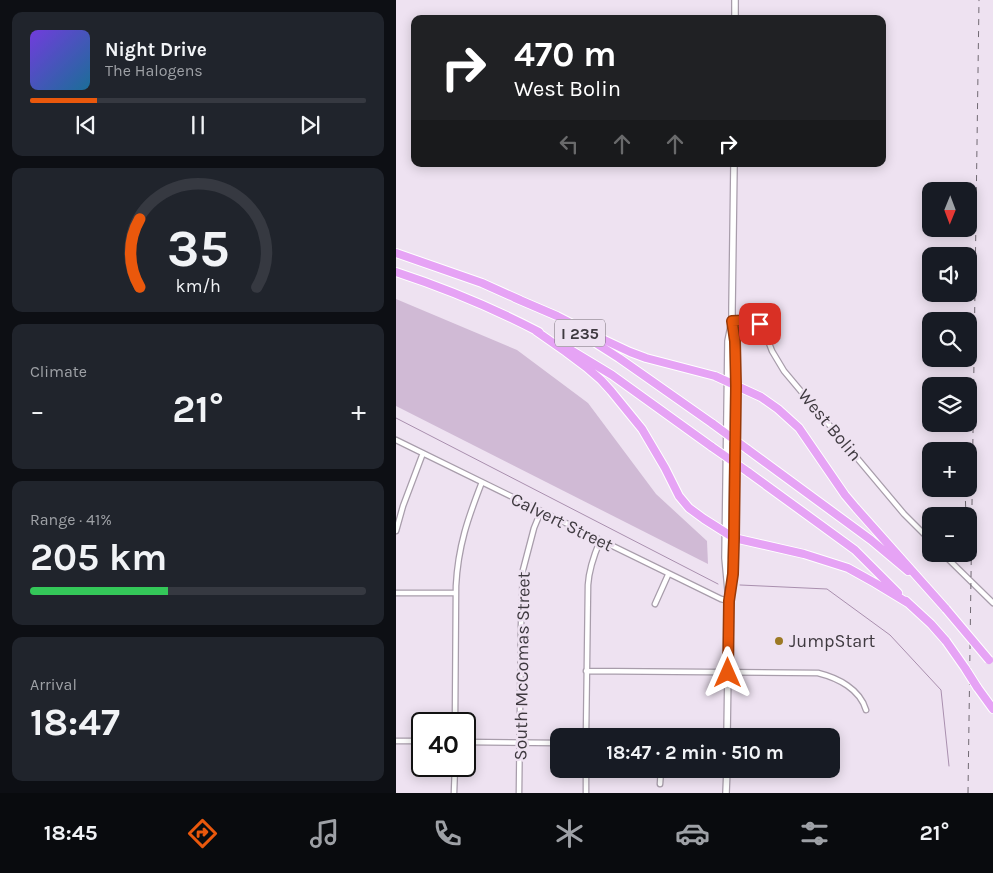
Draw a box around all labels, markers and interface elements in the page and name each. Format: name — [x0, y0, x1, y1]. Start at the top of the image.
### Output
text: 470 m — [514, 34, 616, 75]
icon: right — [431, 35, 496, 100]
text: Night Drive — [105, 39, 207, 61]
text: The Halogens — [105, 61, 203, 80]
text: West Bolin — [514, 76, 621, 102]
icon: previous — [72, 111, 100, 139]
icon: pause — [184, 111, 212, 139]
icon: next — [296, 111, 324, 139]
icon: left — [555, 130, 583, 158]
icon: ahead — [608, 130, 636, 158]
icon: ahead — [661, 130, 689, 158]
icon: right — [714, 130, 742, 158]
north arrow — [922, 182, 977, 238]
map controls — [922, 182, 977, 562]
text: 35 — [167, 218, 229, 279]
button: sound — [922, 247, 977, 302]
text: km/h — [175, 276, 221, 297]
pin — [739, 303, 781, 345]
icon: arrive — [746, 310, 774, 338]
button: search — [922, 312, 977, 367]
road number: I 235 — [555, 319, 605, 346]
text: Climate — [30, 362, 87, 381]
button: layers — [922, 377, 977, 432]
street label: West Bolin — [793, 384, 867, 466]
text: 21° — [172, 387, 224, 432]
text: − — [30, 394, 45, 427]
text: + — [351, 394, 366, 427]
button: + — [922, 442, 977, 497]
street label: Calvert Street — [507, 488, 617, 556]
button: − — [922, 507, 977, 562]
text: Range · 41% — [30, 510, 112, 529]
text: 205 km — [30, 535, 167, 580]
street label: South McComas Street — [509, 571, 535, 761]
place label: JumpStart — [789, 630, 876, 652]
marker: JumpStart — [773, 635, 785, 647]
position arrow — [701, 646, 753, 698]
text: Arrival — [30, 675, 77, 694]
text: 18:47 — [30, 700, 120, 745]
speed limit sign: 40 — [411, 712, 476, 777]
text: 18:47 · 2 min · 510 m — [606, 742, 784, 764]
icon: directions — [185, 816, 220, 851]
icon: music — [307, 816, 342, 851]
icon: phone — [430, 816, 465, 851]
icon: climate — [552, 816, 587, 851]
icon: car — [675, 816, 710, 851]
icon: filters — [797, 816, 832, 851]
text: 18:45 — [44, 820, 98, 846]
text: 21° — [920, 820, 949, 846]

